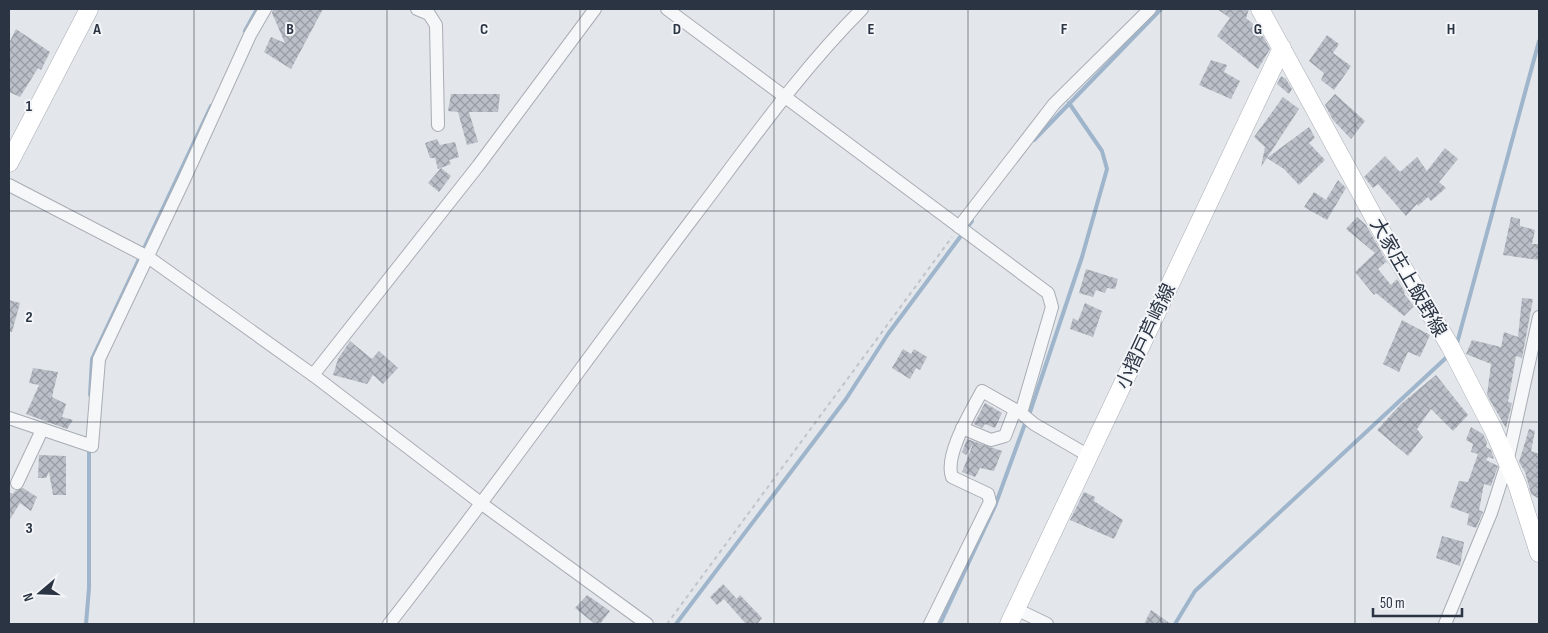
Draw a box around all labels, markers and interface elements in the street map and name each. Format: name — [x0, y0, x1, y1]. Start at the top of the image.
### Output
text: A — [92, 20, 101, 39]
text: B — [286, 20, 294, 39]
text: C — [480, 20, 488, 39]
text: D — [673, 20, 681, 39]
text: E — [868, 20, 875, 39]
text: F — [1061, 20, 1068, 39]
text: G — [1254, 20, 1262, 39]
text: H — [1447, 20, 1455, 39]
text: 1 — [26, 97, 33, 116]
street label: 大家庄上飯野線 — [1364, 214, 1451, 341]
street label: 小摺戸芦崎線 — [1112, 280, 1181, 393]
text: 2 — [25, 308, 33, 327]
text: 3 — [25, 519, 33, 538]
north arrow — [15, 568, 65, 618]
scale bar — [1373, 586, 1462, 618]
text: N — [19, 591, 37, 603]
text: 50 m — [1380, 594, 1405, 613]

